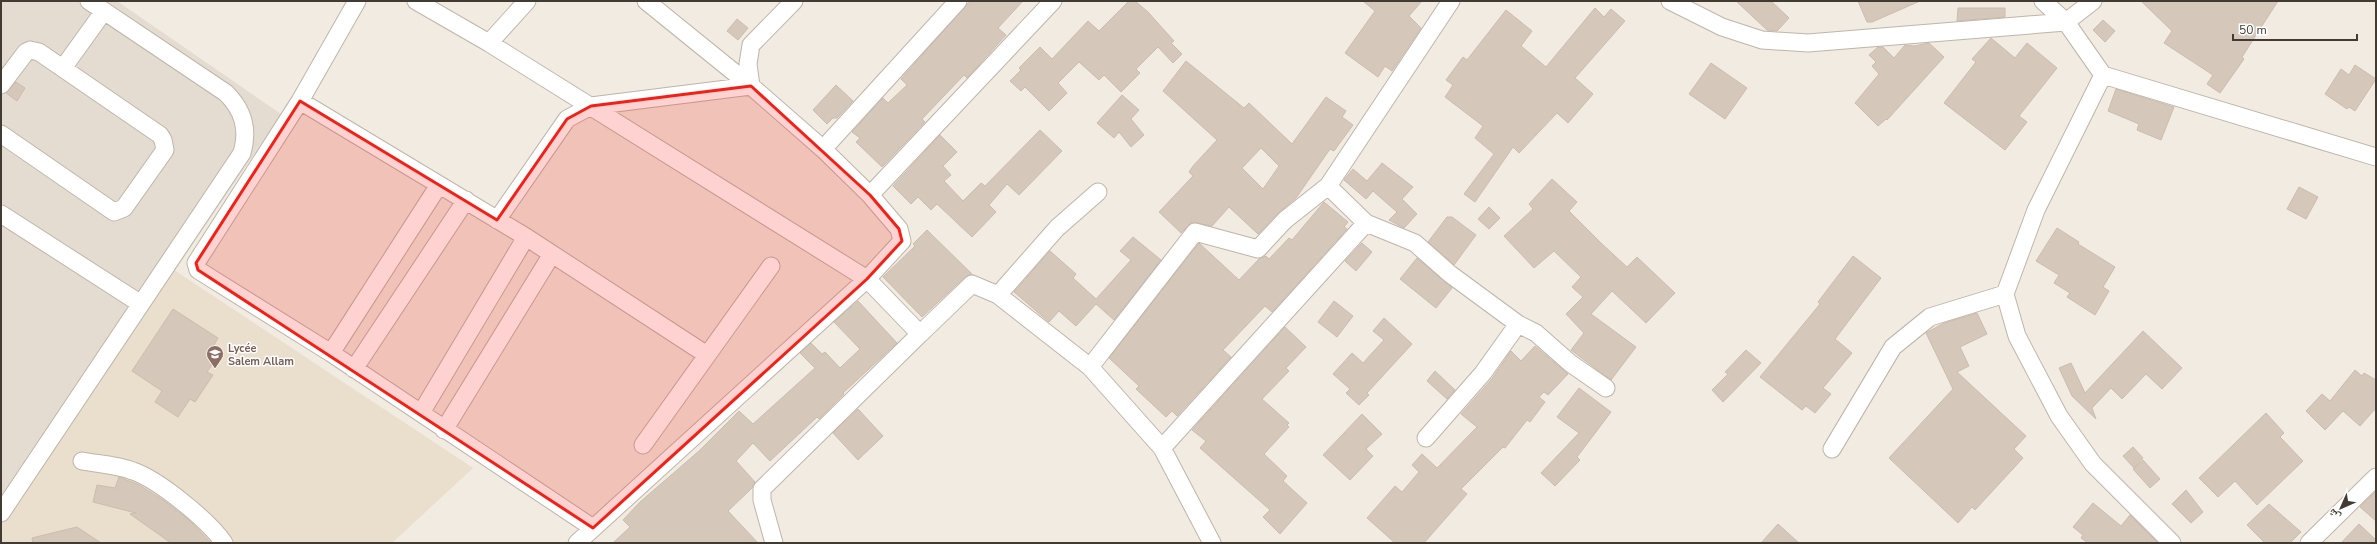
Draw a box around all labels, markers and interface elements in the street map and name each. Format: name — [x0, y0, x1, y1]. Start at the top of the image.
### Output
scale bar — [2233, 16, 2357, 42]
text: 50 m — [2239, 22, 2267, 38]
place label: Lycée Salem Allam — [228, 341, 294, 369]
school or university icon: Lycée Salem Allam — [205, 344, 225, 369]
north arrow — [2321, 488, 2361, 528]
text: ش — [2325, 505, 2344, 524]

